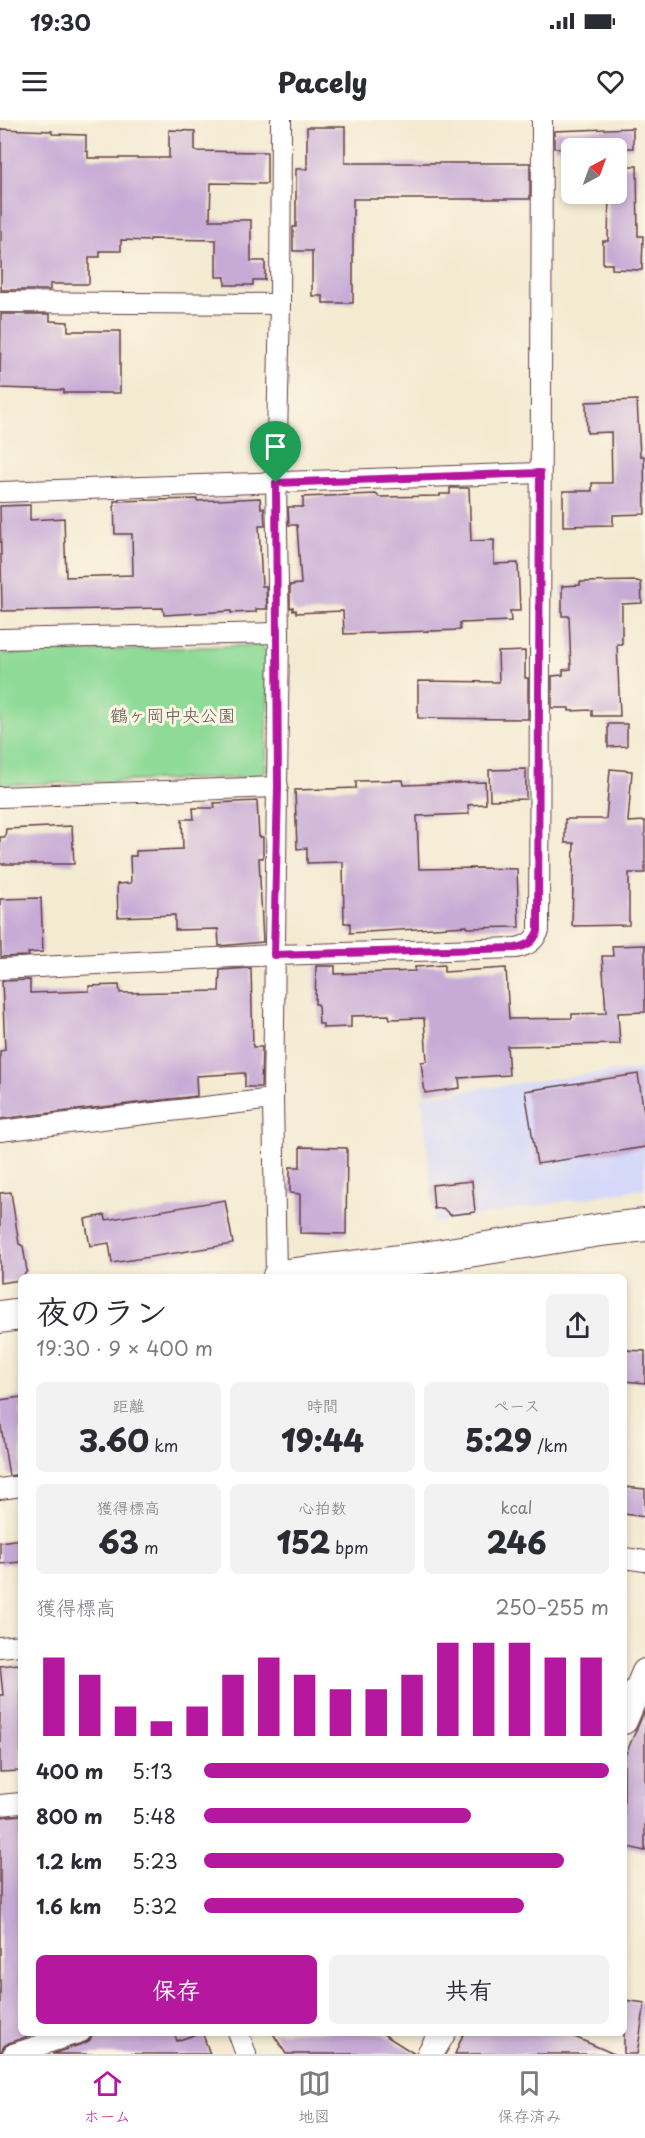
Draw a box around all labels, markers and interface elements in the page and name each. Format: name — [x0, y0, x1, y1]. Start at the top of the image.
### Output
text: 19:30 — [30, 5, 91, 38]
text: Pacely — [278, 61, 367, 102]
icon: menu — [18, 65, 51, 98]
icon: heart — [594, 65, 627, 98]
north arrow — [561, 138, 627, 204]
map controls — [561, 138, 627, 204]
pin — [250, 421, 301, 483]
icon: arrive — [259, 430, 292, 463]
park label: 鶴ヶ岡中央公園 — [110, 701, 236, 728]
text: 夜のラン — [36, 1285, 168, 1335]
button: share — [546, 1294, 609, 1357]
text: 19:30 · 9 × 400 m — [36, 1333, 213, 1363]
text: 距離 — [112, 1393, 145, 1417]
text: 時間 — [306, 1393, 339, 1417]
text: ペース — [493, 1393, 540, 1417]
text: 3.60 — [79, 1417, 149, 1462]
text: 19:44 — [281, 1417, 364, 1462]
text: 5:29 — [465, 1417, 532, 1462]
text: km — [149, 1433, 178, 1457]
text: /km — [532, 1433, 568, 1457]
text: 獲得標高 — [96, 1495, 161, 1519]
text: 心拍数 — [298, 1495, 347, 1519]
text: kcal — [501, 1495, 532, 1519]
text: 63 — [98, 1519, 139, 1564]
text: 152 — [276, 1519, 330, 1564]
text: 246 — [486, 1519, 547, 1564]
text: m — [139, 1535, 159, 1559]
text: bpm — [330, 1535, 369, 1559]
text: 獲得標高 — [36, 1592, 116, 1622]
text: 250–255 m — [495, 1592, 609, 1622]
text: 400 m — [36, 1756, 104, 1786]
text: 5:13 — [132, 1756, 173, 1786]
text: 800 m — [36, 1801, 103, 1831]
text: 5:48 — [132, 1801, 176, 1831]
text: 1.2 km — [36, 1846, 102, 1876]
text: 5:23 — [132, 1846, 178, 1876]
text: 1.6 km — [36, 1891, 101, 1921]
text: 5:32 — [132, 1891, 177, 1921]
button: 保存 — [36, 1955, 317, 2024]
button: 共有 — [329, 1955, 609, 2024]
tab: ホーム — [83, 2067, 131, 2127]
tab: 地図 — [298, 2067, 331, 2127]
tab: 保存済み — [498, 2067, 562, 2127]

